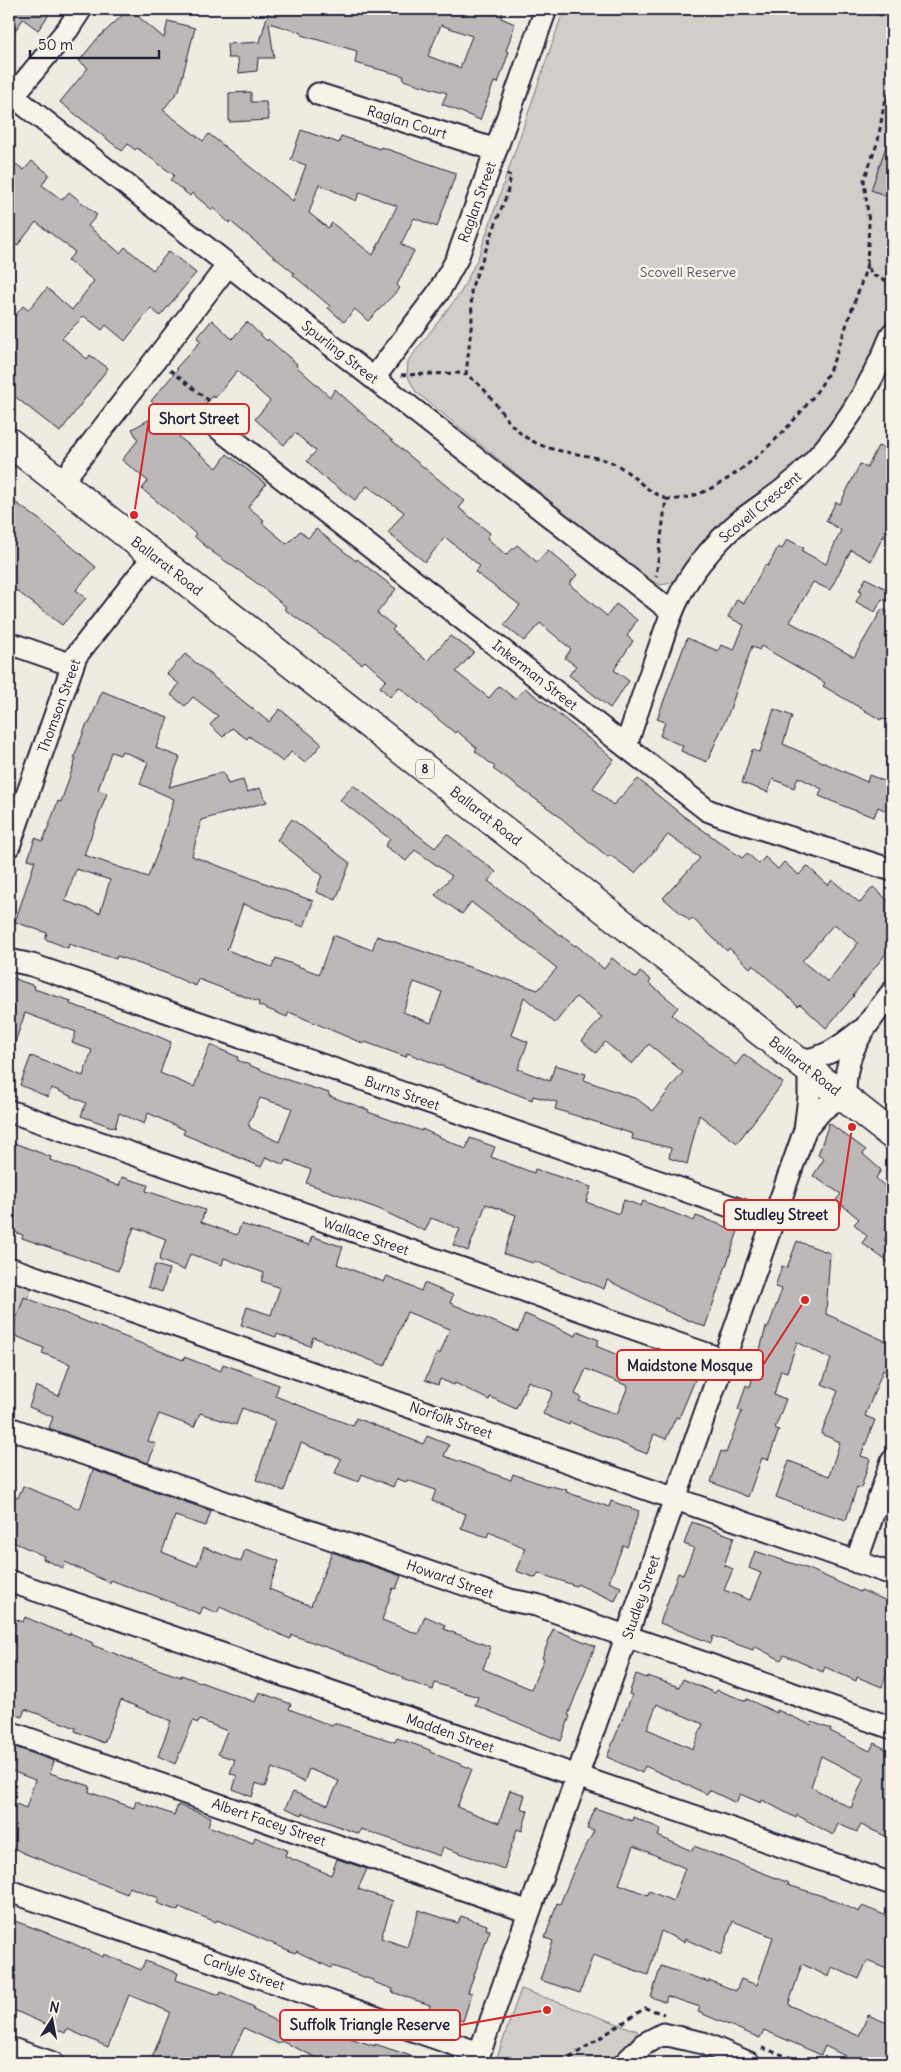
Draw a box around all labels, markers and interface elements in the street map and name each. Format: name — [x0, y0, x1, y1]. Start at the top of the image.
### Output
scale bar — [30, 28, 159, 60]
text: 50 m — [38, 35, 73, 54]
street label: Raglan Court — [365, 101, 449, 143]
street label: Raglan Street — [454, 159, 500, 245]
park label: Scovell Reserve — [640, 263, 736, 281]
street label: Spurling Street — [298, 316, 382, 388]
callout: Short Street — [149, 404, 249, 434]
text: Short Street — [159, 409, 240, 428]
street label: Scovell Crescent — [715, 467, 805, 547]
street label: Ballarat Road — [128, 532, 206, 600]
street label: Inkerman Street — [489, 636, 582, 714]
street label: Thomson Street — [34, 656, 84, 755]
road number: 8 — [416, 760, 434, 779]
street label: Ballarat Road — [447, 782, 525, 850]
street label: Ballarat Road — [766, 1032, 844, 1100]
street label: Burns Street — [362, 1072, 442, 1114]
callout: Studley Street — [724, 1200, 839, 1230]
text: Studley Street — [734, 1205, 829, 1225]
street label: Wallace Street — [321, 1213, 412, 1259]
callout: Maidstone Mosque — [617, 1350, 763, 1380]
text: Maidstone Mosque — [627, 1356, 753, 1376]
street label: Norfolk Street — [407, 1397, 495, 1443]
street label: Studley Street — [618, 1552, 664, 1642]
street label: Howard Street — [404, 1556, 496, 1602]
street label: Madden Street — [404, 1710, 497, 1757]
street label: Albert Facey Street — [210, 1794, 329, 1850]
street label: Carlyle Street — [201, 1950, 288, 1994]
north arrow — [28, 1994, 78, 2044]
text: N — [48, 1997, 61, 2017]
callout: Suffolk Triangle Reserve — [280, 2010, 460, 2040]
text: Suffolk Triangle Reserve — [290, 2015, 450, 2035]

